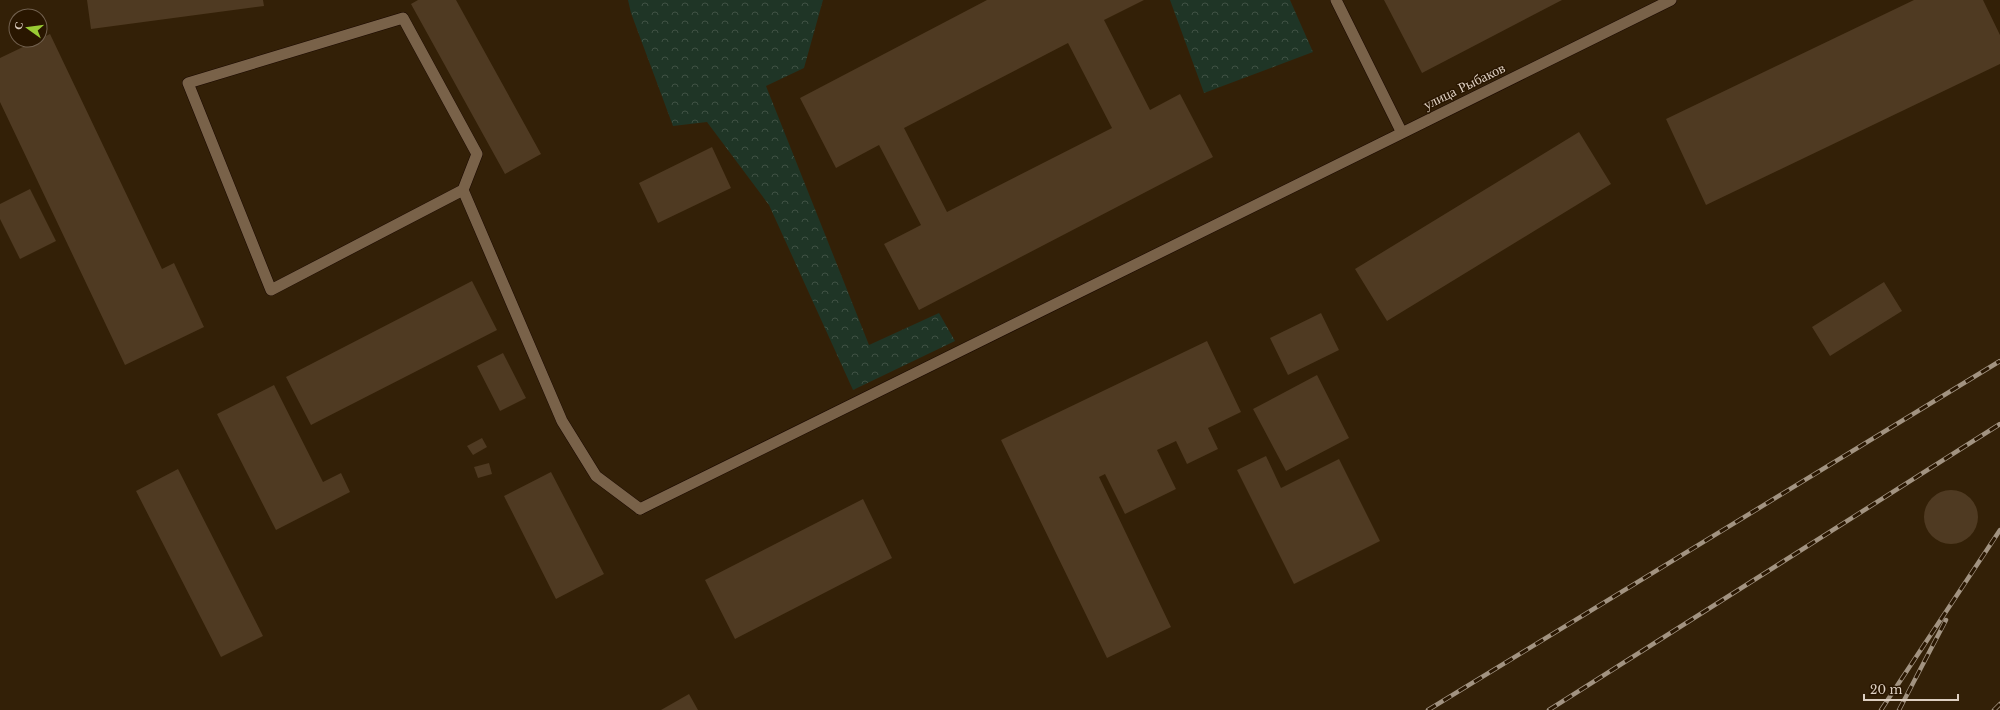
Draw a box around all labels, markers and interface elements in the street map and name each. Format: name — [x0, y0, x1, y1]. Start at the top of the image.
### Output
north arrow — [8, 8, 48, 48]
text: С — [11, 20, 26, 31]
street label: улица Рыбаков — [1420, 58, 1508, 114]
scale bar — [1864, 676, 1958, 702]
text: 20 m — [1870, 682, 1902, 697]

